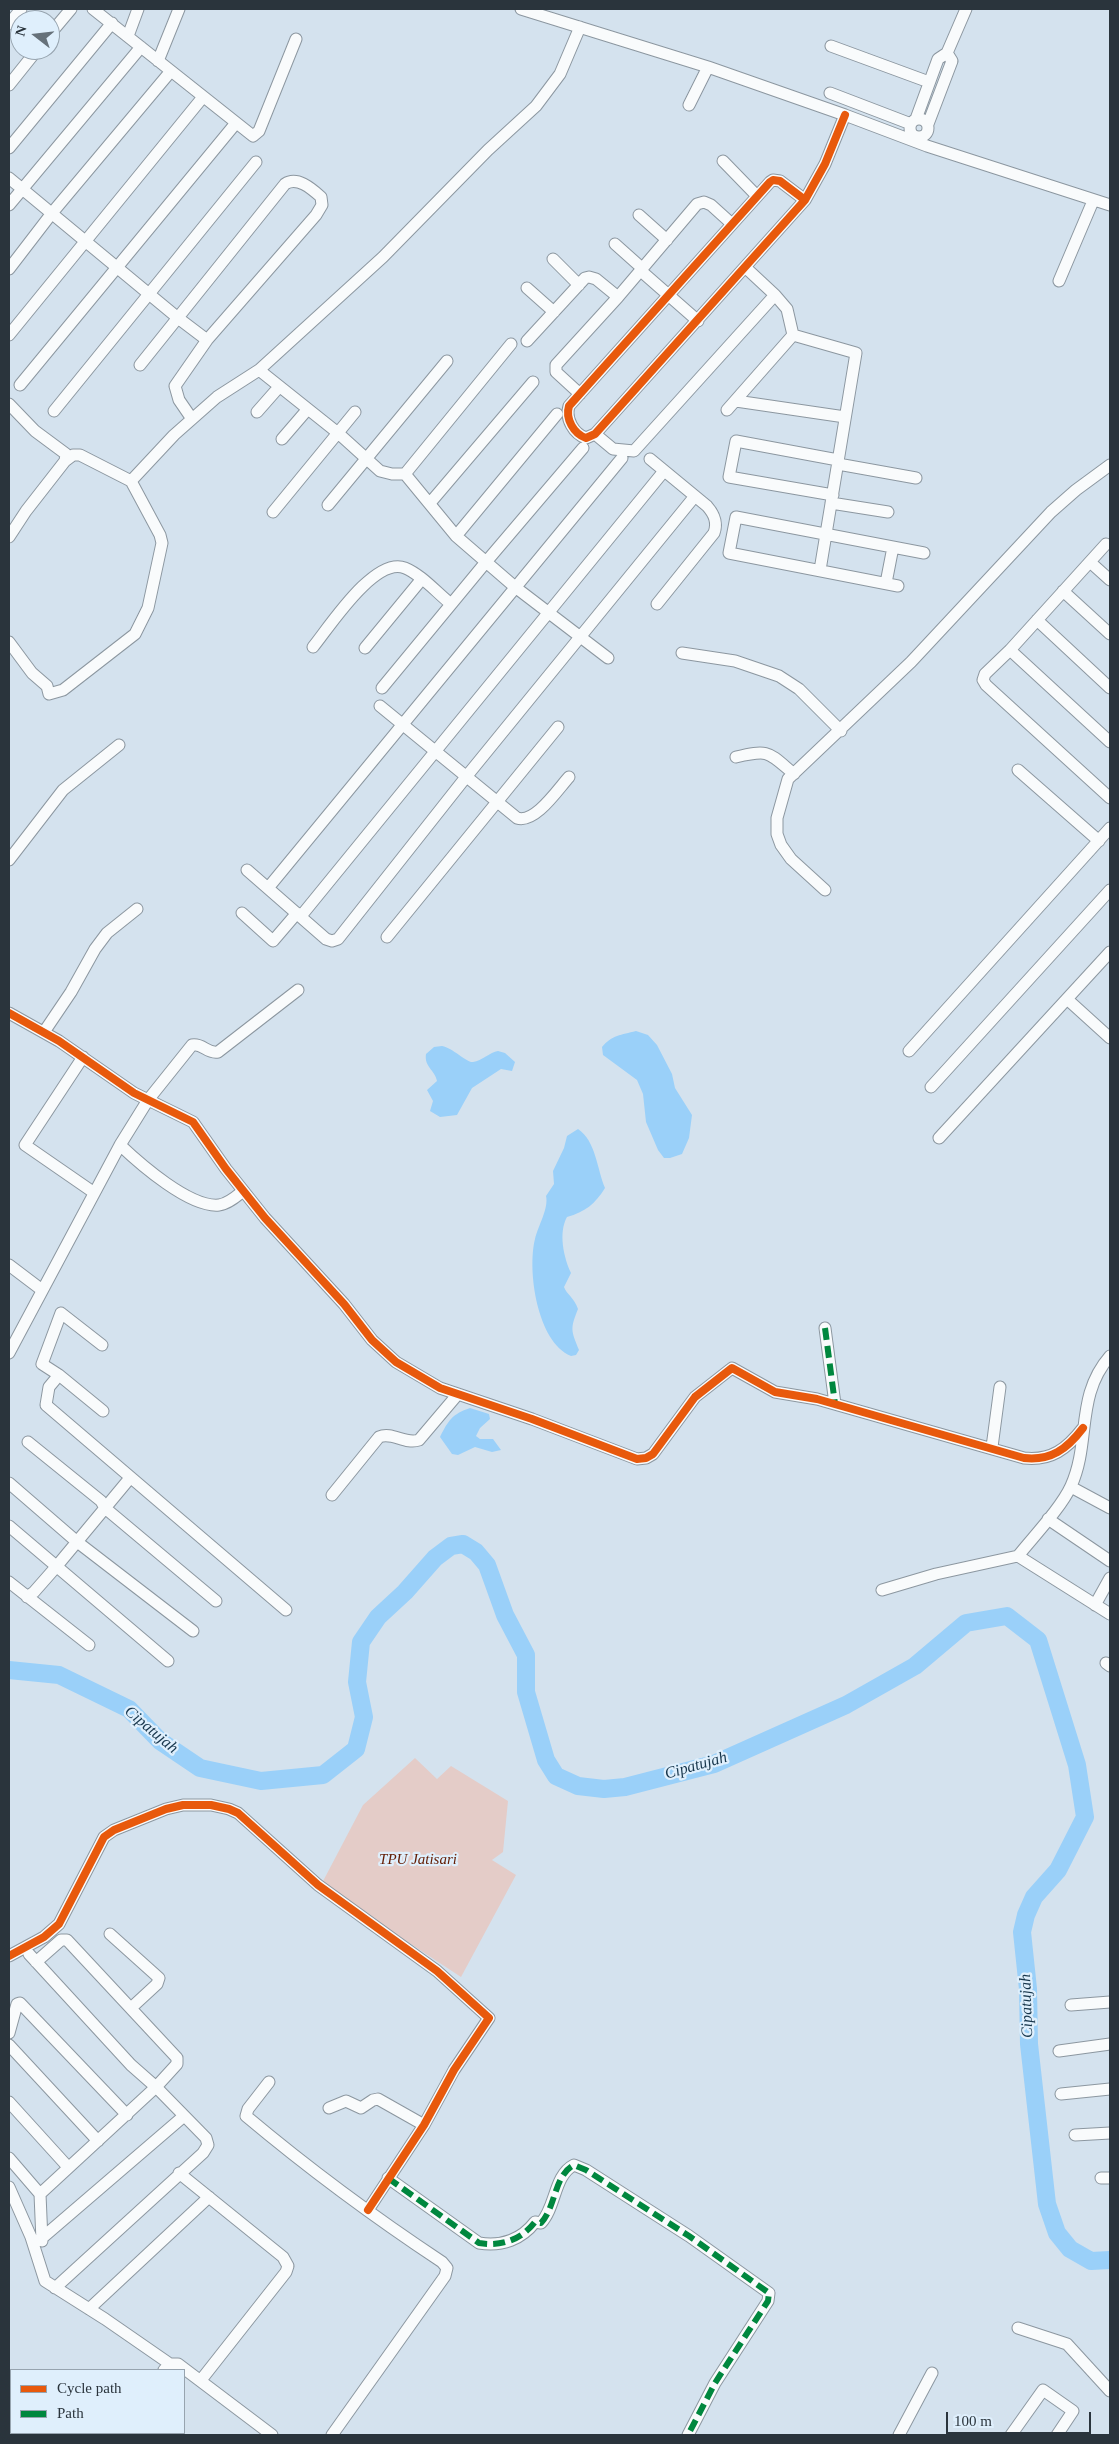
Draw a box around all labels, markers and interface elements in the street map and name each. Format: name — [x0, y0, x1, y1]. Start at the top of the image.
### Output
north arrow — [10, 10, 60, 60]
text: N — [12, 24, 30, 38]
water label: Cipatujah — [120, 1702, 182, 1758]
water label: Cipatujah — [663, 1748, 729, 1784]
park label: TPU Jatisari — [379, 1851, 457, 1869]
water label: Cipatujah — [1016, 1974, 1038, 2038]
legend — [10, 2369, 185, 2434]
text: Cycle path — [57, 2380, 122, 2396]
scale bar — [949, 2402, 1094, 2434]
text: Path — [57, 2405, 84, 2421]
text: 100 m — [954, 2413, 992, 2429]

